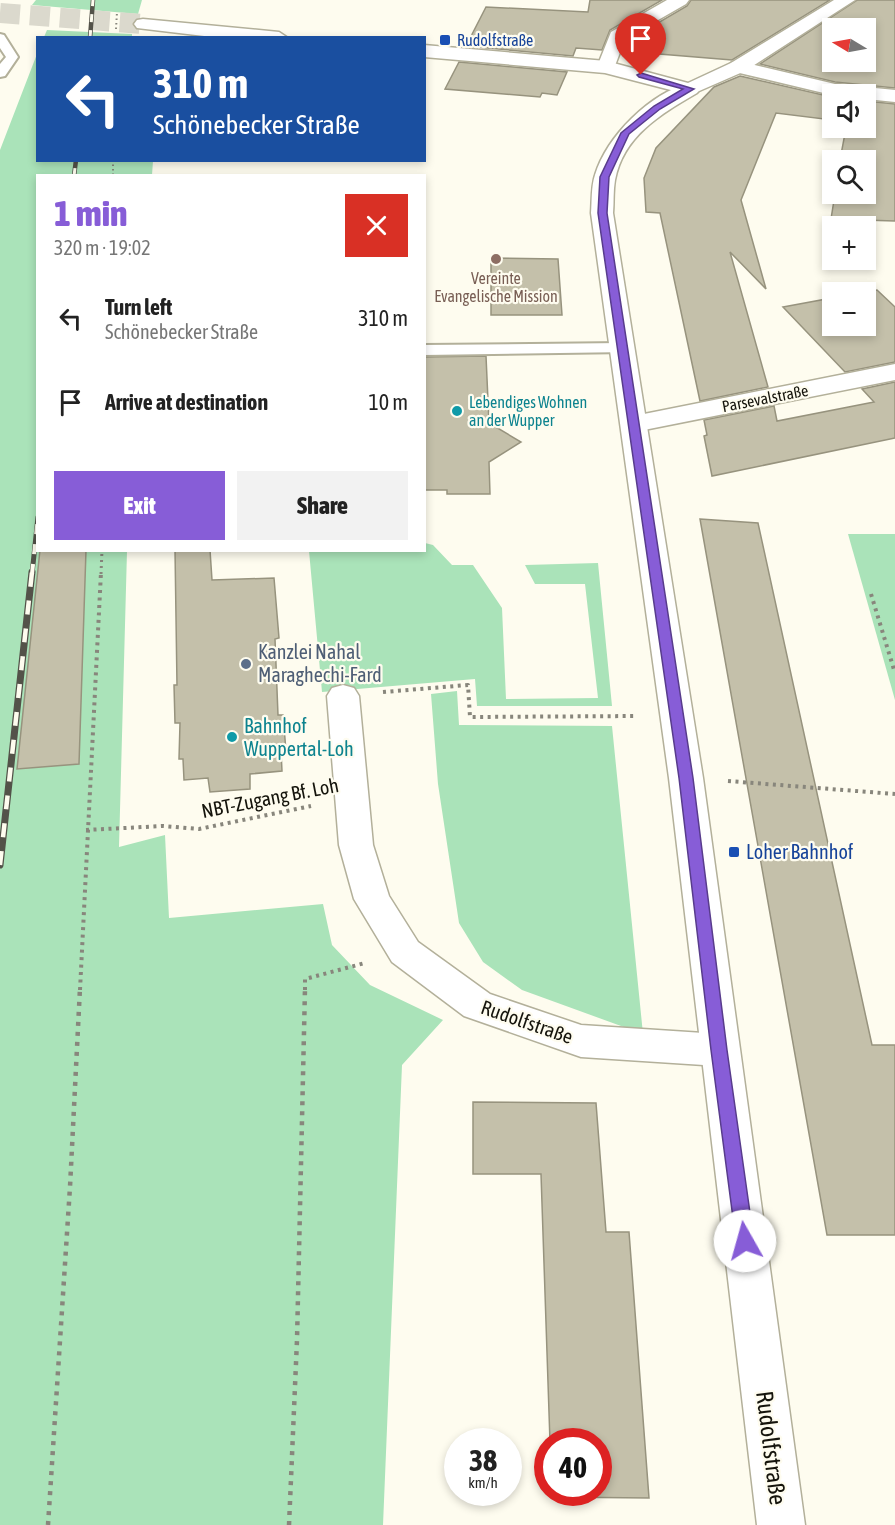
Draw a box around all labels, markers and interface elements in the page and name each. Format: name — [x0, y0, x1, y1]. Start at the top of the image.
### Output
pin — [615, 13, 666, 75]
north arrow — [822, 18, 876, 72]
map controls — [822, 18, 876, 336]
icon: arrive — [624, 22, 657, 55]
place label: Rudolfstraße — [457, 31, 533, 49]
marker: Rudolfstraße — [438, 33, 452, 47]
text: 310 m — [153, 59, 248, 107]
icon: left — [54, 60, 132, 138]
button: sound — [822, 84, 876, 138]
text: Schönebecker Straße — [153, 109, 360, 140]
button: search — [822, 150, 876, 204]
text: 1 min — [54, 192, 128, 234]
button: close — [345, 194, 408, 257]
button: + — [822, 216, 876, 270]
text: 320 m · 19:02 — [54, 236, 151, 259]
marker: Vereinte Evangelische Mission — [489, 252, 503, 266]
place label: Vereinte Evangelische Mission — [434, 269, 558, 306]
button: − — [822, 282, 876, 336]
text: Turn left — [105, 294, 172, 320]
icon: left — [54, 302, 87, 335]
text: 310 m — [358, 305, 408, 331]
text: Schönebecker Straße — [105, 320, 258, 343]
street label: Parsevalstraße — [720, 381, 810, 415]
icon: arrive — [54, 386, 87, 419]
text: Arrive at destination — [105, 389, 268, 415]
text: 10 m — [368, 389, 408, 415]
place label: Lebendiges Wohnen an der Wupper — [469, 393, 587, 430]
marker: Lebendiges Wohnen an der Wupper — [450, 404, 464, 418]
button: Exit — [54, 471, 225, 540]
button: Share — [237, 471, 408, 540]
place label: Kanzlei Nahal Maraghechi-Fard — [258, 640, 382, 686]
marker: Kanzlei Nahal Maraghechi-Fard — [239, 657, 253, 671]
place label: Bahnhof Wuppertal-Loh — [244, 714, 354, 760]
marker: Bahnhof Wuppertal-Loh — [225, 730, 239, 744]
street label: NBT-Zugang Bf. Loh — [199, 773, 341, 822]
place label: Loher Bahnhof — [746, 840, 854, 863]
marker: Loher Bahnhof — [727, 845, 741, 859]
street label: Rudolfstraße — [478, 995, 576, 1048]
position arrow — [713, 1209, 777, 1273]
street label: Rudolfstraße — [751, 1389, 792, 1506]
speed limit sign: 40 — [534, 1428, 612, 1506]
text: 38 — [469, 1443, 497, 1477]
text: km/h — [468, 1474, 498, 1491]

